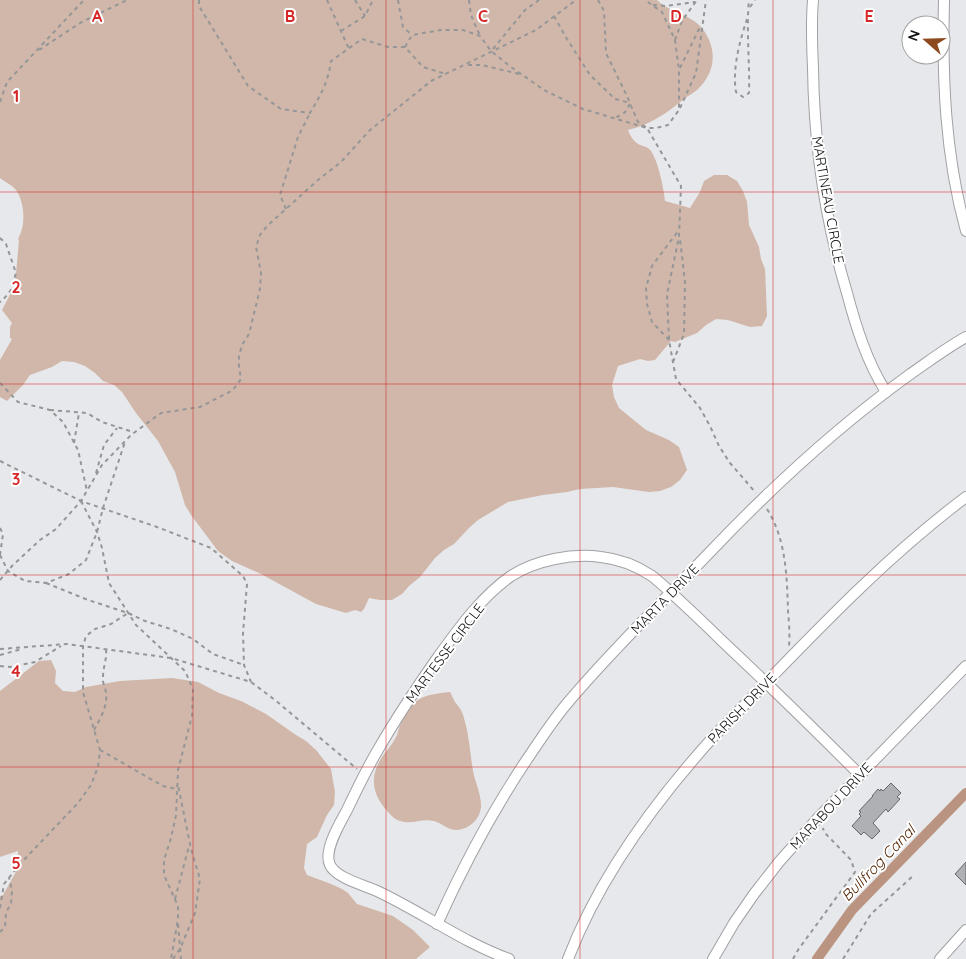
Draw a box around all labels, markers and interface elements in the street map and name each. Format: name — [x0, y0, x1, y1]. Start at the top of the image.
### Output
text: A — [92, 6, 103, 26]
text: B — [285, 6, 295, 26]
text: C — [478, 6, 488, 26]
text: D — [670, 6, 682, 26]
text: E — [864, 6, 874, 26]
north arrow — [901, 15, 951, 65]
text: N — [904, 28, 924, 43]
text: 1 — [13, 86, 19, 106]
street label: MARTINEAU CIRCLE — [808, 135, 848, 265]
text: 2 — [11, 277, 21, 297]
text: 3 — [12, 469, 20, 489]
street label: MARTA DRIVE — [627, 560, 703, 638]
street label: MARTESSE CIRCLE — [402, 600, 488, 706]
text: 4 — [11, 661, 21, 681]
street label: PARISH DRIVE — [704, 669, 780, 747]
street label: MARABOU DRIVE — [786, 759, 876, 853]
water label: Bullfrog Canal — [837, 820, 920, 905]
text: 5 — [11, 853, 21, 873]

